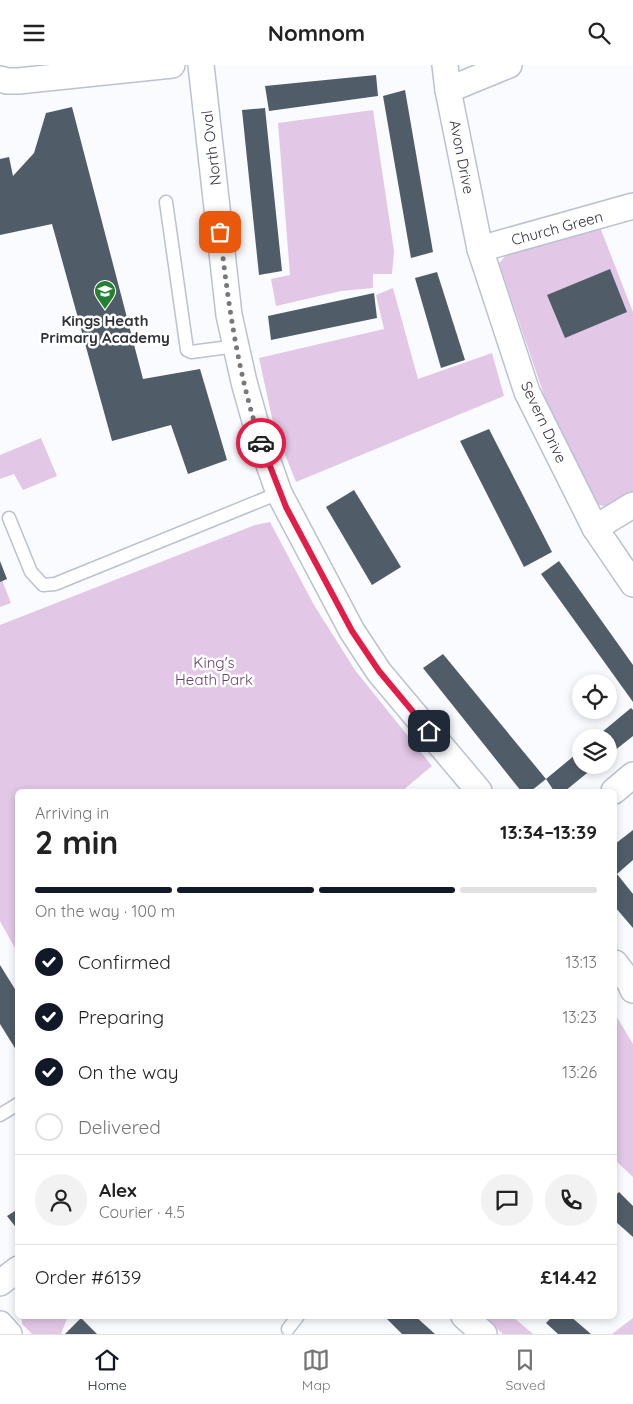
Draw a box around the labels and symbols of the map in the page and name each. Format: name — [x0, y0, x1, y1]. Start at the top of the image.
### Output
street label: North Oval — [197, 109, 225, 187]
street label: Avon Drive — [446, 118, 478, 196]
street label: Church Green — [509, 207, 605, 249]
pin — [199, 211, 241, 253]
school or university icon: Kings Heath Primary Academy — [93, 279, 117, 310]
place label: Kings Heath Primary Academy — [40, 311, 170, 347]
street label: Severn Drive — [517, 378, 571, 466]
courier — [236, 418, 286, 468]
park label: King's Heath Park — [175, 653, 253, 689]
pin — [408, 710, 450, 752]

